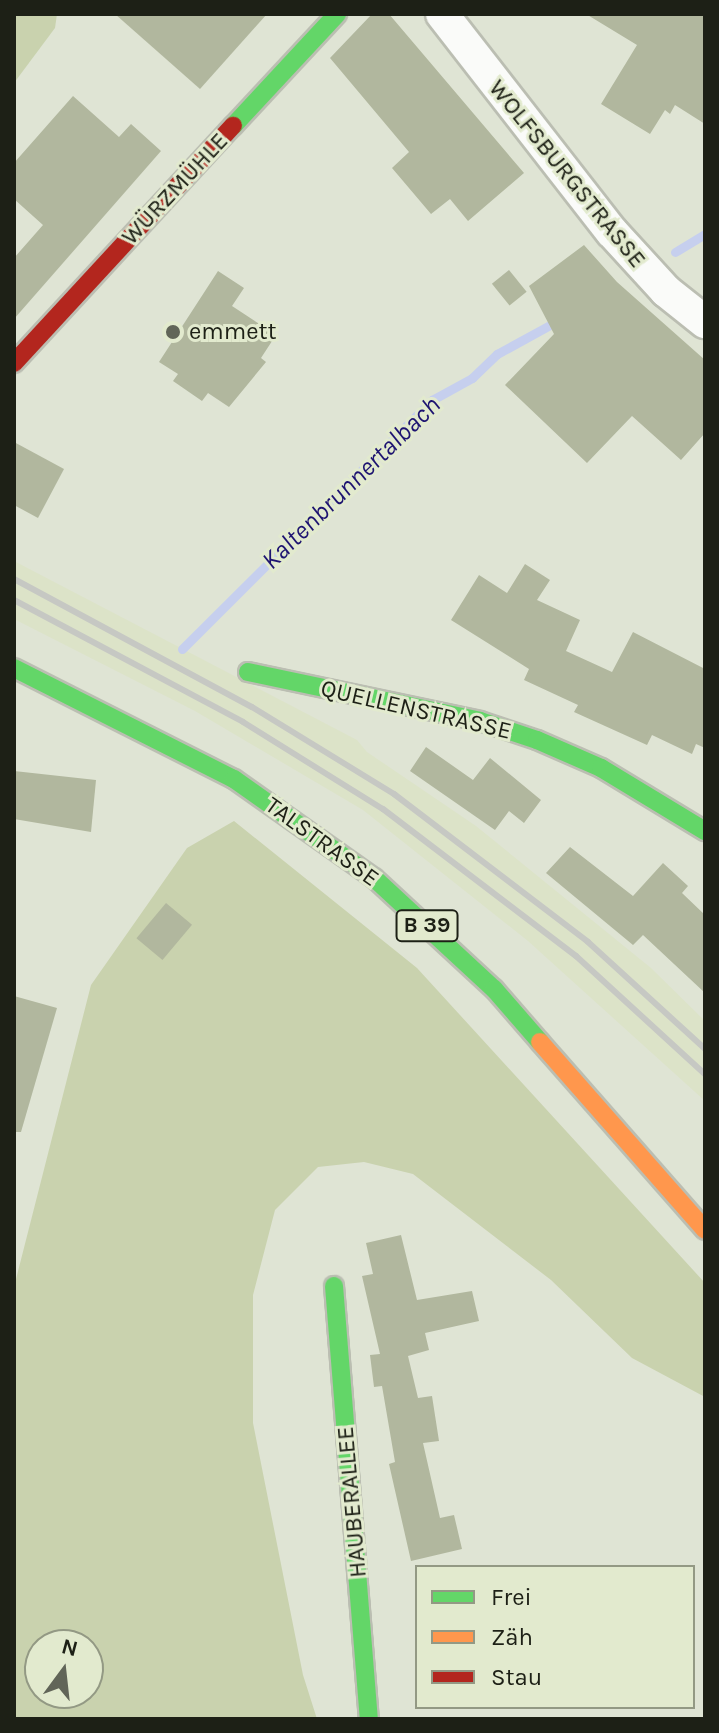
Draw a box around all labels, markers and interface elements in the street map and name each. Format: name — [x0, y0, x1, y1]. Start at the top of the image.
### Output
street label: WOLFSBURGSTRASSE — [482, 74, 652, 274]
street label: WÜRZMÜHLE — [116, 127, 234, 251]
place label: emmett — [189, 318, 277, 346]
marker: emmett — [164, 323, 182, 341]
water label: Kaltenbrunnertalbach — [255, 390, 447, 576]
street label: QUELLENSTRASSE — [318, 674, 514, 746]
street label: TALSTRASSE — [260, 791, 384, 893]
road number: B 39 — [395, 908, 459, 944]
street label: HAUBERALLEE — [331, 1425, 373, 1579]
legend — [415, 1565, 695, 1709]
text: Frei — [491, 1583, 532, 1611]
text: Zäh — [491, 1623, 533, 1651]
north arrow — [24, 1629, 104, 1709]
text: N — [59, 1633, 81, 1662]
text: Stau — [491, 1663, 542, 1691]

